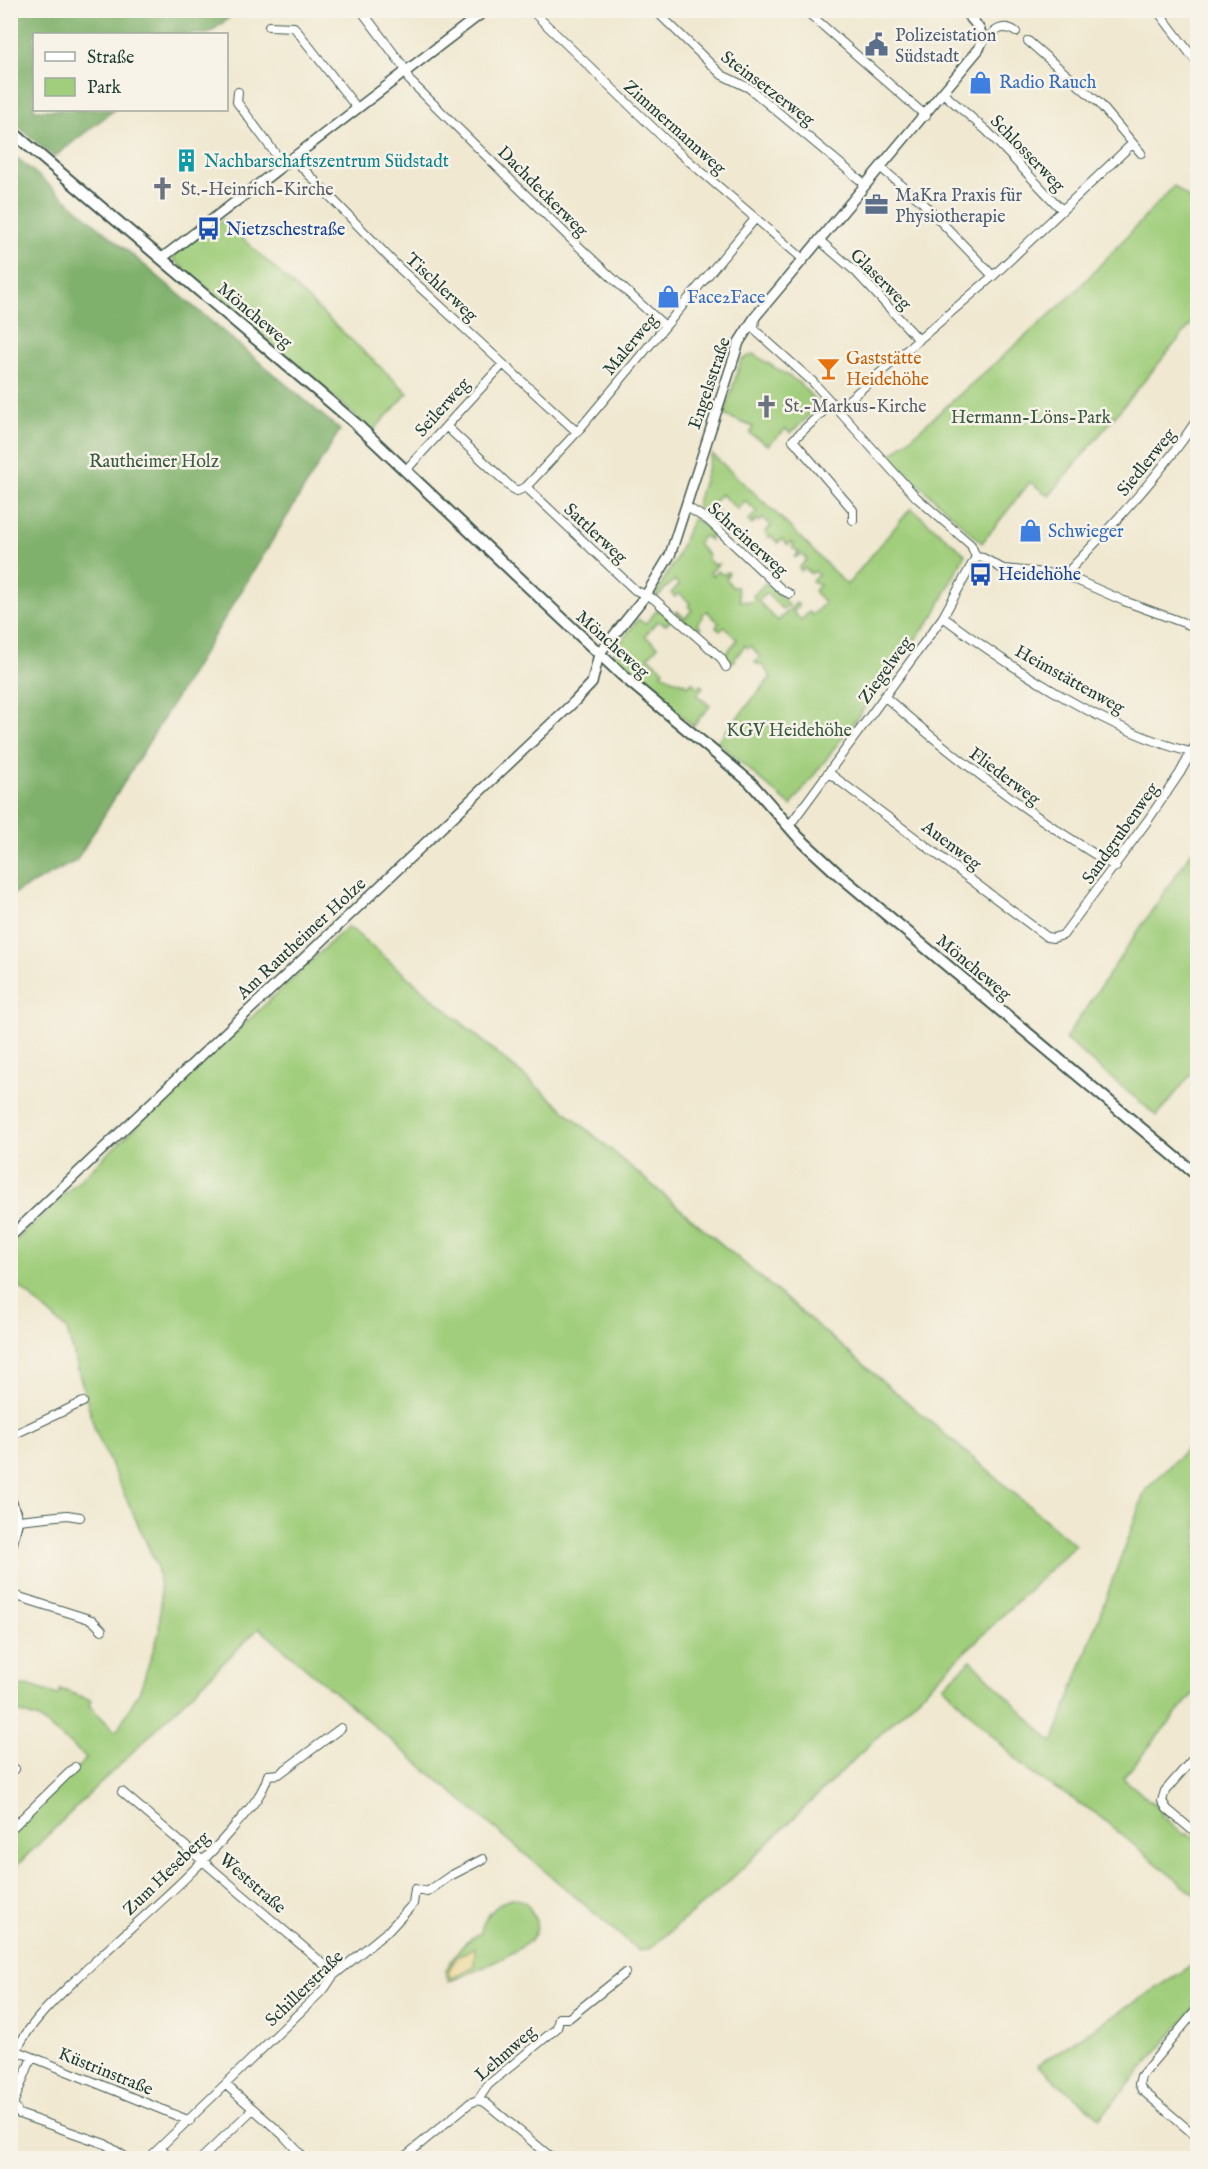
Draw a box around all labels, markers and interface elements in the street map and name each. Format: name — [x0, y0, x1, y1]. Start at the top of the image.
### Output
place label: Polizeistation Südstadt — [895, 25, 997, 69]
public building icon: Polizeistation Südstadt — [864, 32, 890, 58]
legend — [33, 33, 228, 111]
street label: Steinsetzerweg — [716, 46, 819, 132]
text: Straße — [87, 47, 134, 70]
shop icon: Radio Rauch — [968, 69, 994, 95]
place label: Radio Rauch — [999, 72, 1097, 95]
street label: Zimmermannweg — [618, 76, 730, 180]
text: Park — [87, 77, 122, 100]
street label: Schlosserweg — [984, 111, 1070, 198]
street label: Dachdeckerweg — [492, 142, 592, 243]
building icon: Nachbarschaftszentrum Südstadt — [173, 148, 199, 174]
place label: Nachbarschaftszentrum Südstadt — [204, 151, 449, 174]
church icon: St.-Heinrich-Kirche — [150, 176, 176, 202]
place label: St.-Heinrich-Kirche — [181, 179, 333, 202]
place label: MaKra Praxis für Physiotherapie — [895, 185, 1023, 229]
office icon: MaKra Praxis für Physiotherapie — [864, 192, 890, 218]
bus stop icon: Nietzschestraße — [195, 216, 221, 242]
place label: Nietzschestraße — [226, 219, 345, 242]
street label: Glaserweg — [844, 244, 916, 316]
street label: Tischlerweg — [400, 249, 482, 328]
street label: Möncheweg — [212, 278, 297, 354]
shop icon: Face2Face — [656, 284, 682, 310]
place label: Face2Face — [687, 287, 765, 310]
street label: Malerweg — [598, 309, 664, 381]
street label: Engelsstraße — [684, 334, 737, 433]
place label: Gaststätte Heidehöhe — [846, 348, 929, 392]
bar icon: Gaststätte Heidehöhe — [815, 355, 841, 381]
street label: Seilerweg — [411, 373, 476, 442]
church icon: St.-Markus-Kirche — [753, 393, 779, 419]
place label: St.-Markus-Kirche — [784, 396, 926, 419]
park label: Hermann-Löns-Park — [951, 407, 1112, 430]
street label: Siedlerweg — [1113, 424, 1182, 502]
park label: Rautheimer Holz — [89, 451, 219, 474]
street label: Schreinerweg — [702, 498, 792, 582]
street label: Sattlerweg — [558, 499, 632, 570]
shop icon: Schwieger — [1017, 518, 1043, 544]
place label: Schwieger — [1048, 521, 1124, 544]
bus stop icon: Heidehöhe — [967, 561, 993, 587]
place label: Heidehöhe — [998, 564, 1081, 587]
street label: Möncheweg — [570, 606, 654, 684]
street label: Ziegelweg — [854, 632, 919, 709]
street label: Heimstättenweg — [1010, 641, 1129, 720]
park label: KGV Heidehöhe — [726, 720, 852, 743]
street label: Fliederweg — [964, 743, 1045, 812]
street label: Sandgrubenweg — [1078, 778, 1165, 889]
street label: Auenweg — [916, 816, 986, 876]
street label: Am Rautheimer Holze — [232, 873, 371, 1006]
street label: Möncheweg — [931, 930, 1016, 1006]
street label: Zum Heseberg — [119, 1827, 216, 1921]
street label: Weststraße — [214, 1849, 290, 1920]
street label: Schillerstraße — [261, 1946, 349, 2032]
street label: Lehmweg — [470, 2021, 542, 2087]
street label: Küstrinstraße — [55, 2043, 156, 2102]

